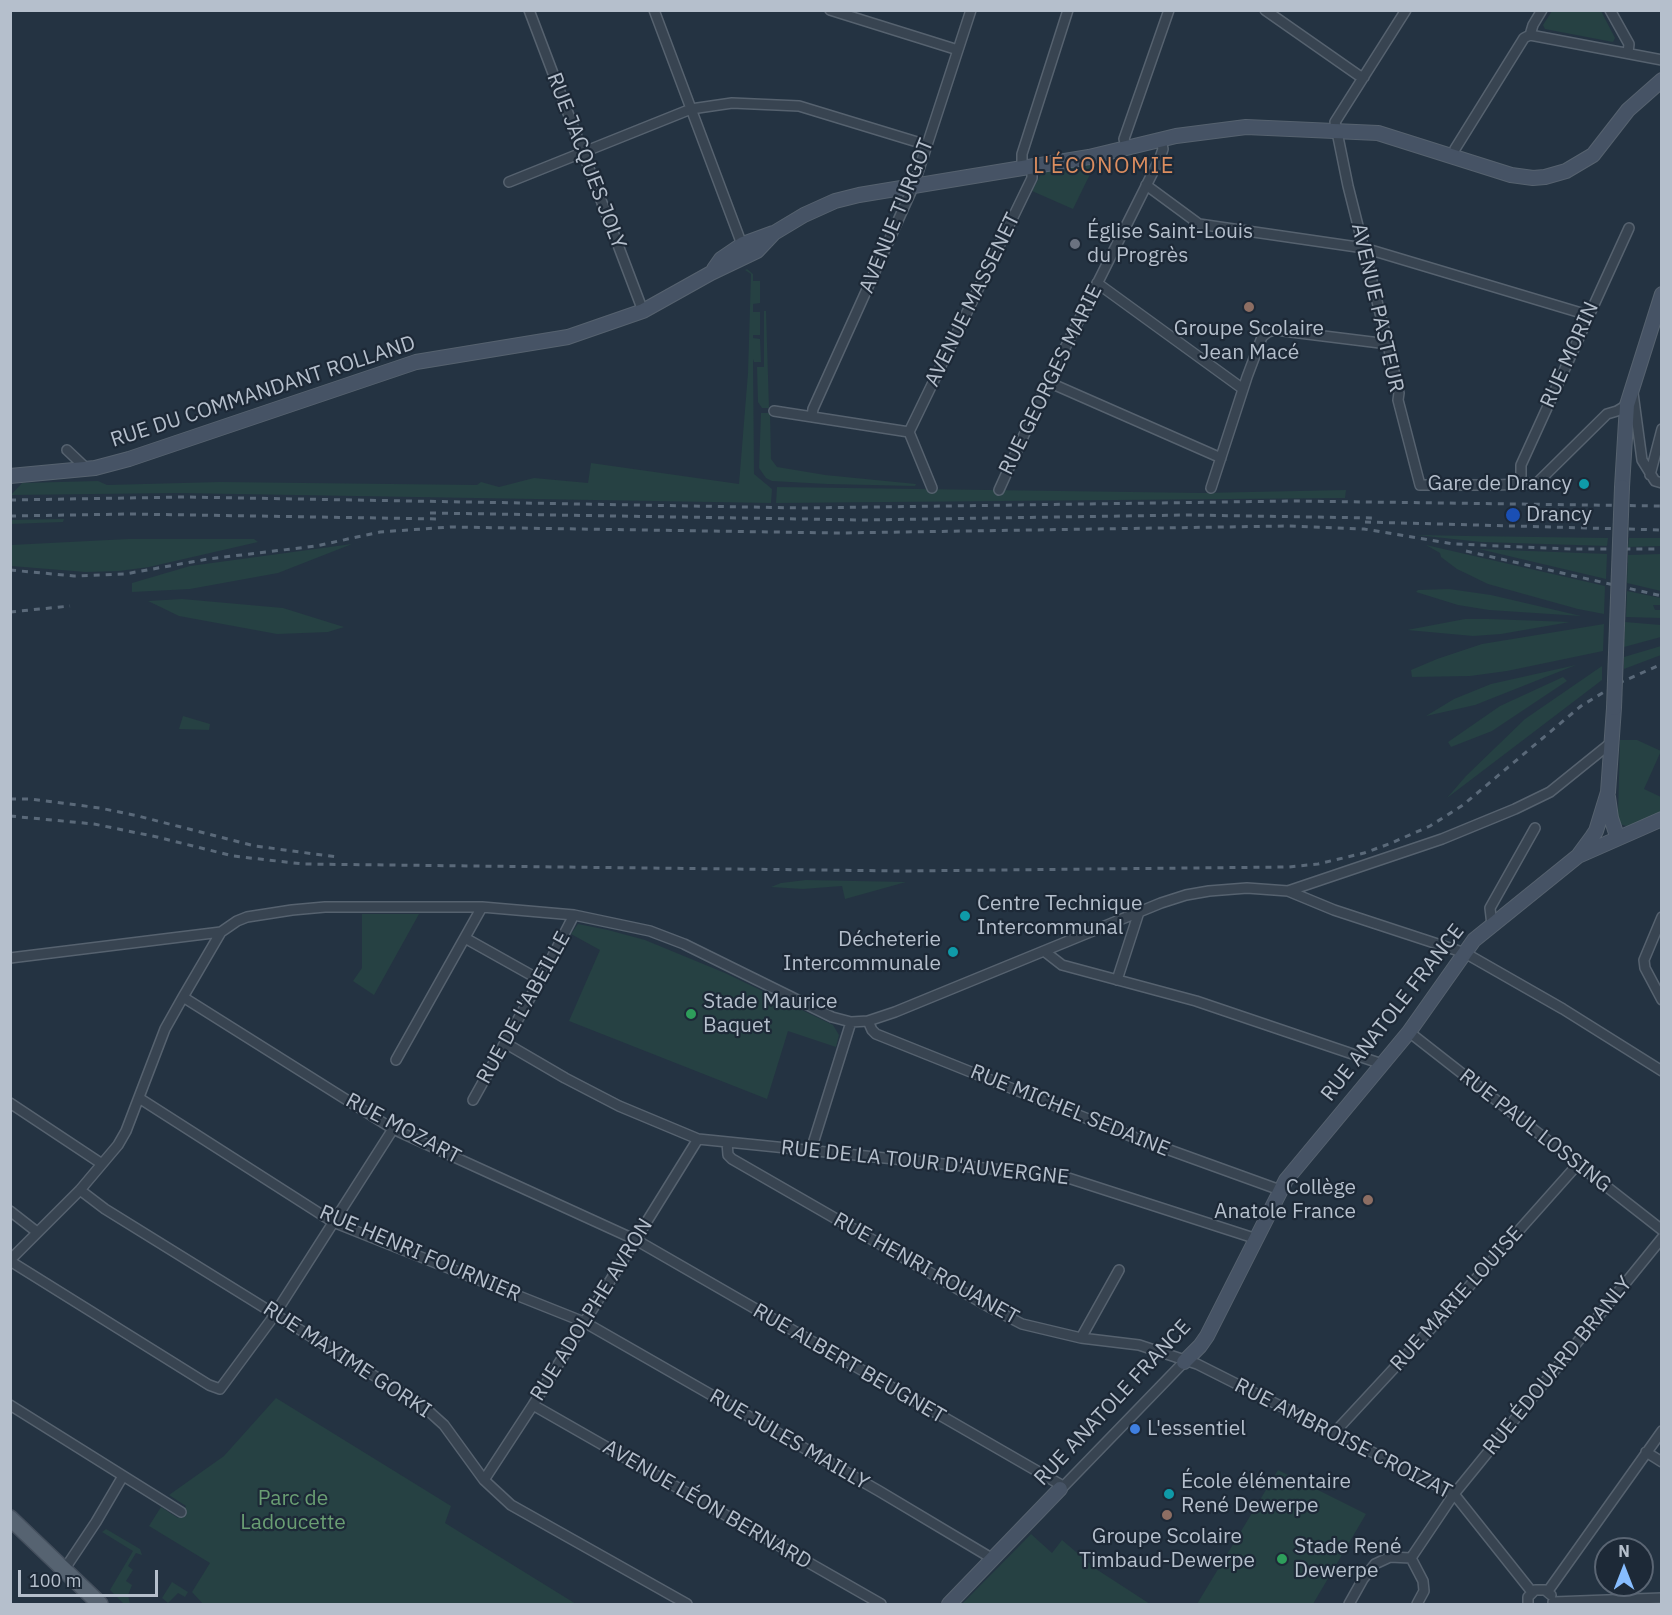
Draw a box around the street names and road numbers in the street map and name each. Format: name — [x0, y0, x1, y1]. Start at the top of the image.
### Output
street label: RUE JACQUES JOLY — [541, 69, 631, 253]
street label: AVENUE TURGOT — [855, 135, 939, 297]
street label: AVENUE MASSENET — [920, 209, 1026, 391]
street label: AVENUE PASTEUR — [1345, 221, 1409, 395]
street label: RUE GEORGES MARIE — [994, 281, 1108, 479]
street label: RUE MORIN — [1535, 298, 1605, 412]
street label: RUE DU COMMANDANT ROLLAND — [107, 331, 419, 453]
street label: RUE ANATOLE FRANCE — [1316, 919, 1470, 1107]
street label: RUE DE L'ABEILLE — [472, 928, 576, 1088]
street label: RUE MICHEL SEDAINE — [967, 1059, 1173, 1163]
street label: RUE PAUL LOSSING — [1454, 1064, 1616, 1198]
street label: RUE MOZART — [341, 1088, 465, 1170]
street label: RUE DE LA TOUR D'AUVERGNE — [780, 1135, 1070, 1191]
street label: RUE HENRI FOURNIER — [316, 1200, 524, 1308]
street label: RUE HENRI ROUANET — [829, 1208, 1023, 1330]
street label: RUE ADOLPHE AVRON — [525, 1214, 659, 1406]
street label: RUE MARIE LOUISE — [1385, 1221, 1529, 1377]
street label: RUE ÉDOUARD BRANLY — [1478, 1272, 1638, 1460]
street label: RUE MAXIME GORKI — [258, 1296, 436, 1424]
street label: RUE ALBERT BEUGNET — [748, 1298, 950, 1430]
street label: RUE ANATOLE FRANCE — [1029, 1315, 1197, 1491]
street label: RUE AMBROISE CROIZAT — [1230, 1373, 1456, 1505]
street label: RUE JULES MAILLY — [705, 1384, 873, 1496]
street label: AVENUE LÉON BERNARD — [598, 1435, 816, 1575]

